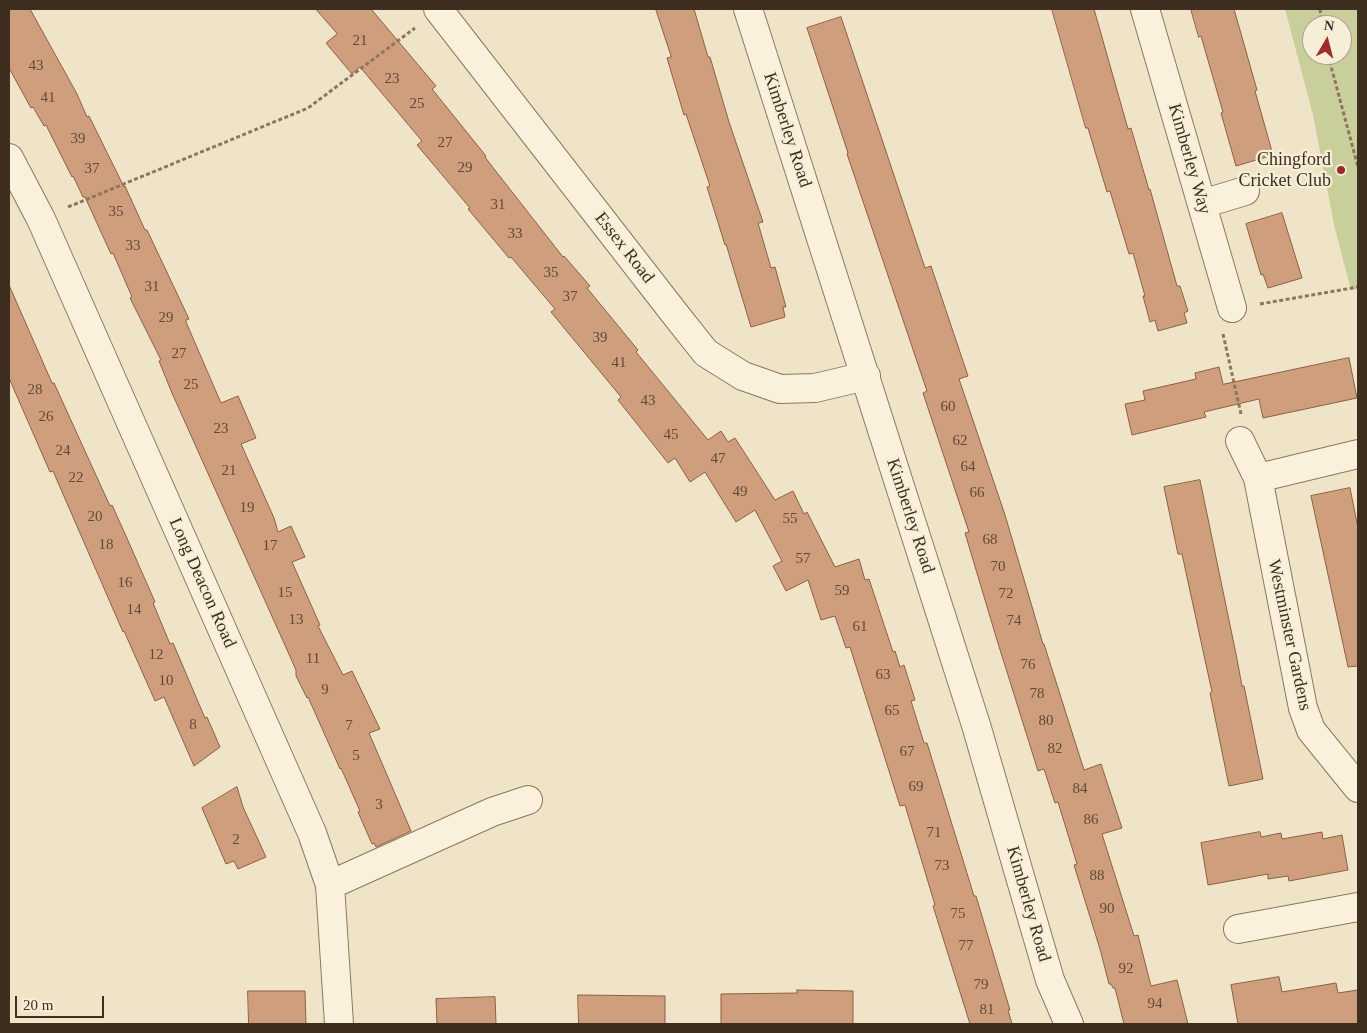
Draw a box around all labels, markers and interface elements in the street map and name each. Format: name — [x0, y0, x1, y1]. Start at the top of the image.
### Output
north arrow — [1302, 15, 1352, 65]
text: N — [1323, 18, 1335, 34]
house number: 21 — [352, 32, 368, 50]
house number: 43 — [28, 57, 44, 75]
house number: 23 — [384, 70, 400, 88]
street label: Kimberley Road — [758, 70, 816, 190]
house number: 41 — [40, 89, 56, 107]
house number: 25 — [410, 95, 424, 113]
street label: Kimberley Way — [1163, 101, 1215, 217]
house number: 39 — [70, 130, 86, 148]
house number: 27 — [438, 134, 452, 152]
place label: Chingford Cricket Club — [1239, 149, 1331, 192]
house number: 29 — [458, 159, 472, 177]
house number: 37 — [84, 160, 100, 178]
marker: Chingford Cricket Club — [1335, 164, 1347, 176]
house number: 31 — [490, 196, 506, 214]
house number: 35 — [108, 203, 124, 221]
street label: Essex Road — [589, 208, 659, 288]
house number: 33 — [508, 225, 522, 243]
house number: 33 — [126, 237, 140, 255]
house number: 35 — [544, 264, 558, 282]
house number: 31 — [144, 278, 160, 296]
house number: 37 — [562, 288, 578, 306]
house number: 29 — [158, 309, 174, 327]
house number: 39 — [592, 329, 608, 347]
house number: 27 — [172, 345, 186, 363]
house number: 41 — [612, 354, 626, 372]
house number: 25 — [184, 376, 198, 394]
house number: 28 — [28, 381, 42, 399]
house number: 43 — [640, 392, 656, 410]
house number: 60 — [940, 398, 956, 416]
house number: 26 — [38, 408, 54, 426]
house number: 23 — [214, 420, 228, 438]
house number: 45 — [664, 426, 678, 444]
house number: 62 — [952, 432, 968, 450]
house number: 24 — [56, 442, 70, 460]
house number: 47 — [710, 450, 726, 468]
street label: Kimberley Road — [881, 456, 939, 576]
house number: 64 — [960, 458, 976, 476]
house number: 21 — [222, 462, 236, 480]
house number: 22 — [68, 469, 84, 487]
house number: 49 — [732, 483, 748, 501]
house number: 66 — [970, 484, 984, 502]
house number: 19 — [240, 499, 254, 517]
house number: 20 — [88, 508, 102, 526]
house number: 55 — [782, 510, 798, 528]
street label: Long Deacon Road — [164, 515, 240, 651]
house number: 68 — [982, 531, 998, 549]
house number: 18 — [98, 536, 114, 554]
house number: 17 — [262, 537, 278, 555]
house number: 57 — [796, 550, 810, 568]
street label: Westminster Gardens — [1262, 557, 1316, 713]
house number: 70 — [990, 558, 1006, 576]
house number: 16 — [118, 574, 132, 592]
house number: 59 — [834, 582, 850, 600]
house number: 15 — [278, 584, 292, 602]
house number: 72 — [998, 585, 1014, 603]
house number: 14 — [126, 601, 142, 619]
house number: 13 — [288, 611, 304, 629]
house number: 74 — [1006, 612, 1022, 630]
house number: 61 — [852, 618, 868, 636]
house number: 12 — [148, 646, 164, 664]
house number: 11 — [306, 650, 320, 668]
house number: 76 — [1020, 656, 1036, 674]
house number: 63 — [876, 666, 890, 684]
house number: 10 — [158, 672, 174, 690]
house number: 9 — [321, 681, 329, 699]
house number: 78 — [1030, 685, 1044, 703]
house number: 65 — [884, 702, 900, 720]
house number: 80 — [1038, 712, 1054, 730]
house number: 8 — [189, 716, 197, 734]
house number: 7 — [345, 717, 353, 735]
house number: 82 — [1048, 740, 1062, 758]
house number: 67 — [900, 743, 914, 761]
house number: 5 — [352, 747, 360, 765]
house number: 69 — [908, 778, 924, 796]
house number: 84 — [1072, 780, 1088, 798]
house number: 3 — [375, 796, 383, 814]
house number: 86 — [1084, 811, 1098, 829]
house number: 71 — [926, 824, 942, 842]
house number: 2 — [232, 831, 240, 849]
street label: Kimberley Road — [1001, 844, 1055, 964]
house number: 73 — [934, 857, 950, 875]
house number: 88 — [1090, 867, 1104, 885]
house number: 90 — [1100, 900, 1114, 918]
house number: 75 — [950, 905, 966, 923]
house number: 77 — [958, 937, 974, 955]
house number: 92 — [1118, 960, 1134, 978]
house number: 79 — [974, 976, 988, 994]
scale bar — [18, 986, 106, 1018]
house number: 94 — [1148, 995, 1162, 1013]
text: 20 m — [23, 997, 53, 1013]
house number: 81 — [980, 1001, 994, 1019]

